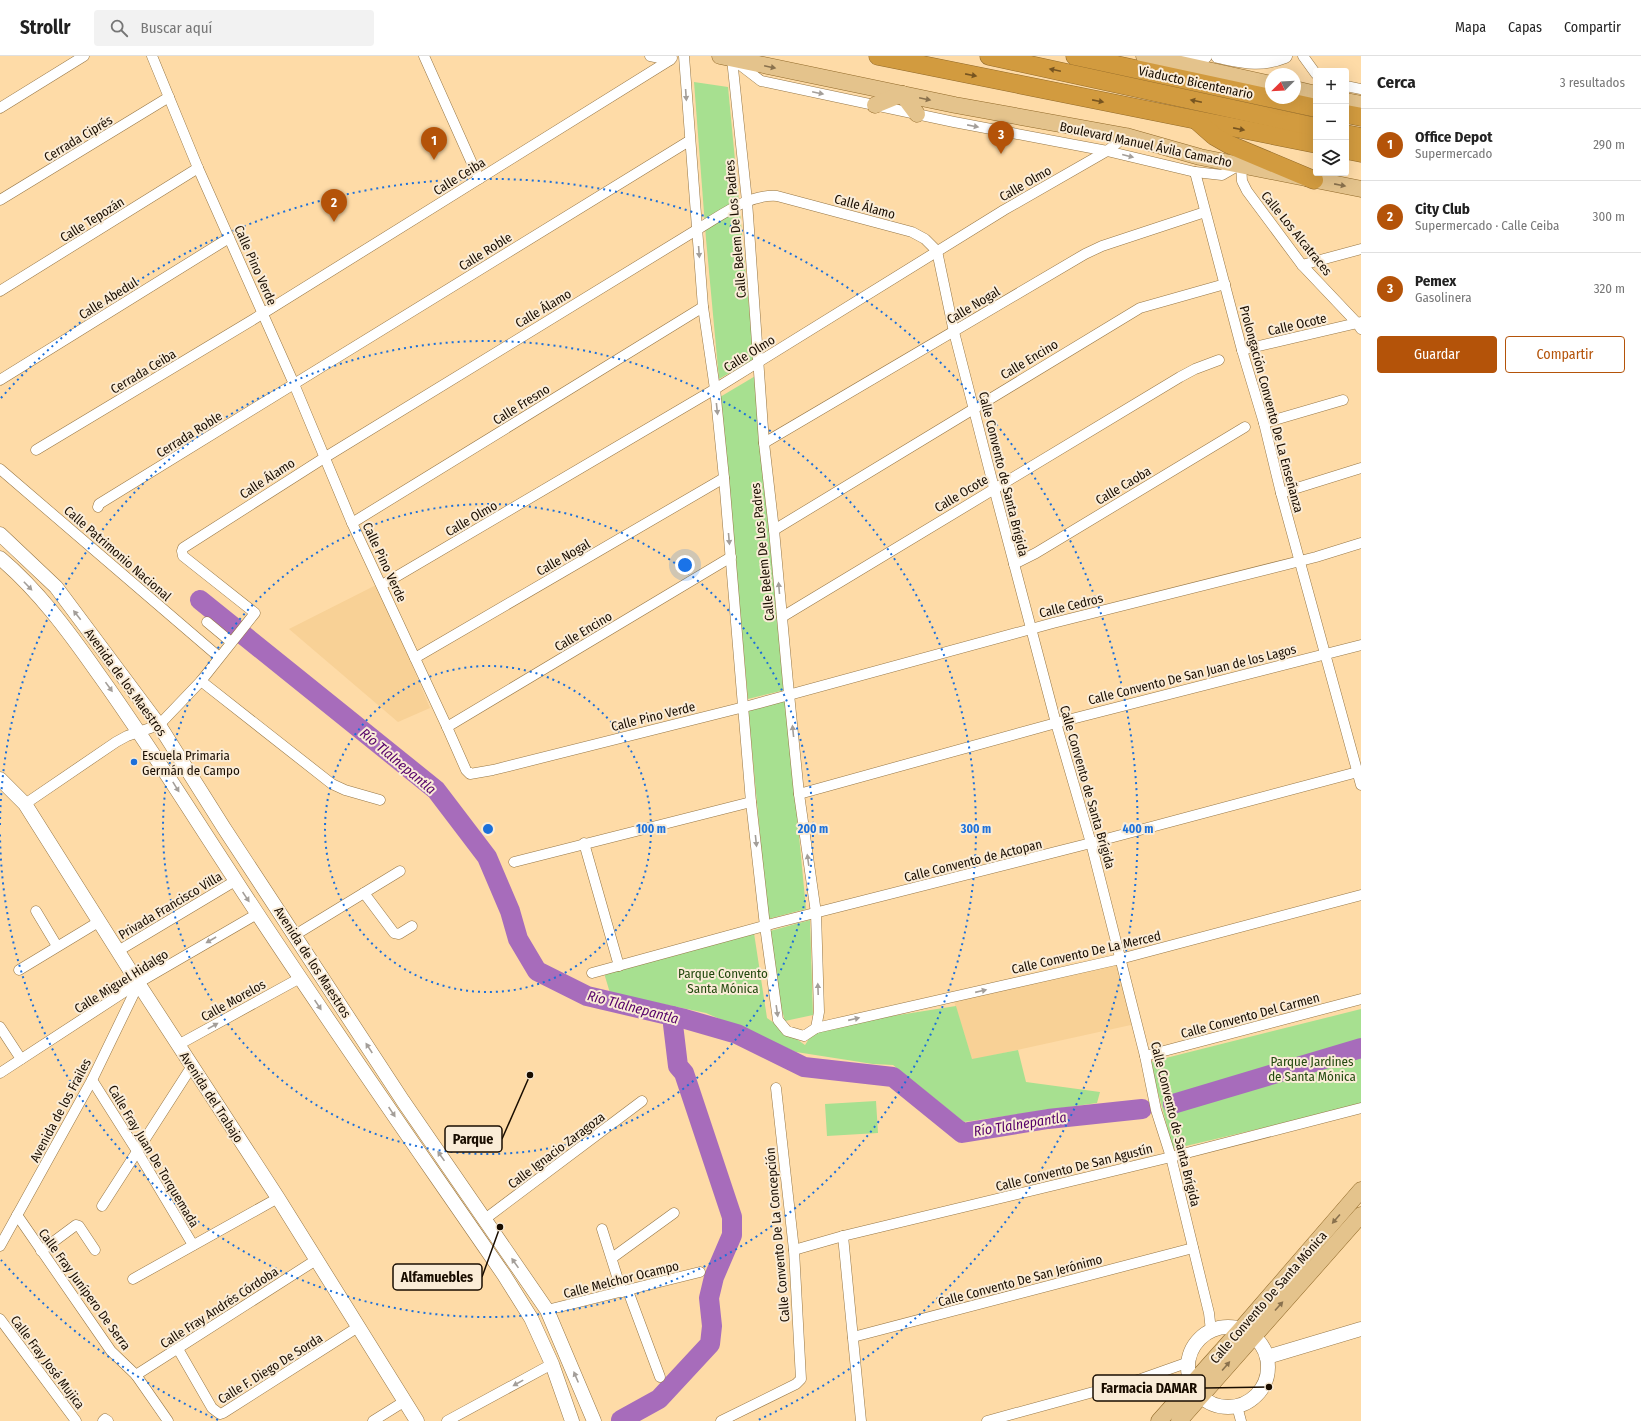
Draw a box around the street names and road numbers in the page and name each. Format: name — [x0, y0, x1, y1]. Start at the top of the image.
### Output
street label: Viaducto Bicentenario — [1137, 63, 1255, 102]
street label: Cerrada Ciprés — [41, 112, 116, 165]
street label: Boulevard Manuel Ávila Camacho — [1058, 119, 1234, 170]
street label: Calle Ceiba — [431, 155, 488, 198]
street label: Calle Belem De Los Padres — [722, 159, 749, 299]
street label: Calle Olmo — [997, 163, 1054, 204]
street label: Calle Los Alcatraces — [1258, 188, 1335, 279]
street label: Calle Álamo — [833, 191, 897, 222]
street label: Calle Tepozán — [58, 194, 127, 245]
street label: Calle Pino Verde — [231, 223, 280, 308]
street label: Calle Roble — [456, 229, 514, 274]
street label: Calle Abedul — [76, 274, 141, 322]
street label: Calle Nogal — [944, 283, 1003, 327]
street label: Calle Álamo — [513, 286, 574, 331]
street label: Prolongación Convento De La Enseñanza — [1237, 304, 1306, 514]
street label: Calle Ocote — [1266, 310, 1328, 339]
street label: Calle Olmo — [721, 332, 778, 375]
street label: Calle Encino — [998, 336, 1061, 382]
street label: Cerrada Ceiba — [108, 346, 179, 397]
street label: Calle Fresno — [490, 381, 553, 428]
street label: Calle Convento de Santa Brígida — [976, 390, 1031, 558]
street label: Cerrada Roble — [154, 408, 225, 461]
street label: Calle Álamo — [237, 455, 298, 502]
street label: Calle Caoba — [1093, 463, 1154, 508]
street label: Calle Ocote — [932, 472, 991, 515]
street label: Calle Belem De Los Padres — [748, 482, 777, 622]
street label: Calle Olmo — [443, 498, 500, 539]
street label: Calle Patrimonio Nacional — [61, 503, 175, 604]
street label: Calle Pino Verde — [360, 520, 410, 604]
street label: Calle Nogal — [534, 536, 593, 579]
street label: Calle Cedros — [1038, 590, 1105, 621]
street label: Calle Encino — [552, 608, 615, 654]
street label: Avenida de los Maestros — [82, 626, 170, 739]
street label: Calle Convento De San Juan de los Lagos — [1087, 641, 1298, 708]
street label: Calle Pino Verde — [610, 699, 697, 734]
street label: Calle Convento de Santa Brígida — [1057, 704, 1118, 871]
street label: Calle Convento de Actopan — [903, 836, 1044, 885]
street label: Privada Francisco Villa — [116, 869, 225, 942]
street label: Avenida de los Maestros — [271, 904, 354, 1021]
street label: Calle Convento De La Merced — [1010, 928, 1162, 977]
street label: Calle Miguel Hidalgo — [72, 946, 171, 1016]
street label: Calle Morelos — [198, 976, 268, 1024]
street label: Calle Convento Del Carmen — [1179, 990, 1321, 1041]
street label: Calle Convento de Santa Brígida — [1148, 1040, 1203, 1208]
street label: Avenida del Trabajo — [177, 1049, 246, 1145]
street label: Avenida de los Frailes — [27, 1055, 94, 1165]
street label: Calle Fray Juan De Torquemada — [105, 1082, 202, 1230]
street label: Calle Ignacio Zaragoza — [505, 1109, 608, 1192]
street label: Calle Convento De San Agustín — [994, 1141, 1154, 1194]
street label: Calle Convento De La Concepción — [762, 1147, 793, 1323]
street label: Calle Fray Junípero De Serra — [36, 1226, 134, 1353]
street label: Calle Convento De Santa Mónica — [1207, 1228, 1330, 1366]
street label: Calle Convento De San Jerónimo — [936, 1251, 1104, 1310]
street label: Calle Melchor Ocampo — [562, 1258, 681, 1301]
street label: Calle Fray Andrés Córdoba — [157, 1264, 281, 1351]
street label: Calle Fray José Mujica — [8, 1313, 88, 1412]
street label: Calle F. Diego De Sorda — [215, 1330, 325, 1407]

